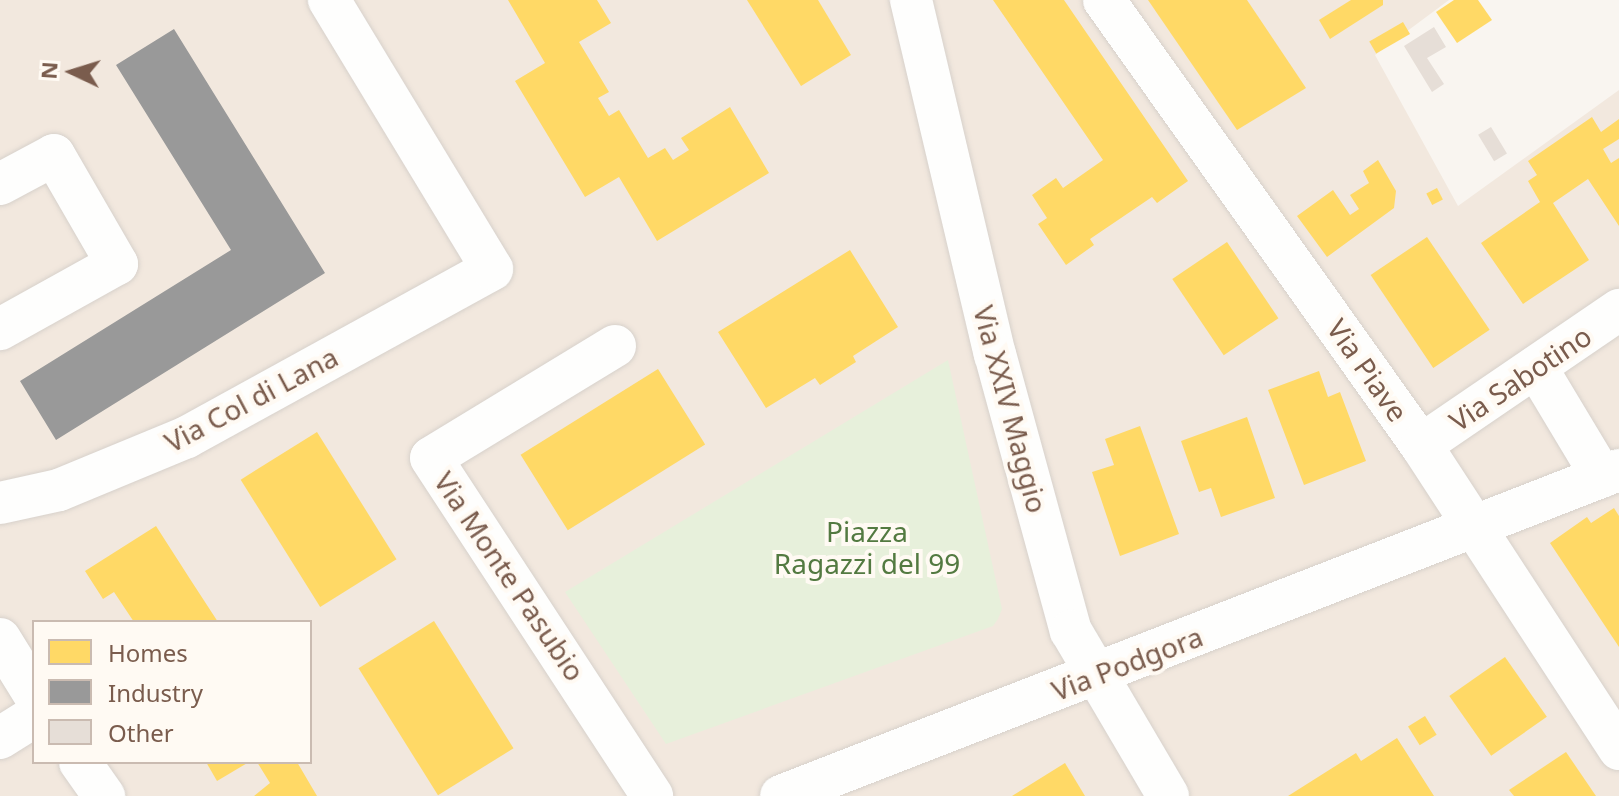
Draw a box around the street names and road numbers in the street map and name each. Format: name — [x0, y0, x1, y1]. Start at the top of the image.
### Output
street label: Via XXIV Maggio — [967, 302, 1055, 516]
street label: Via Piave — [1321, 312, 1415, 428]
street label: Via Sabotino — [1443, 318, 1597, 438]
street label: Via Col di Lana — [159, 339, 343, 459]
street label: Via Monte Pasubio — [428, 465, 592, 687]
street label: Via Podgora — [1047, 619, 1207, 707]

